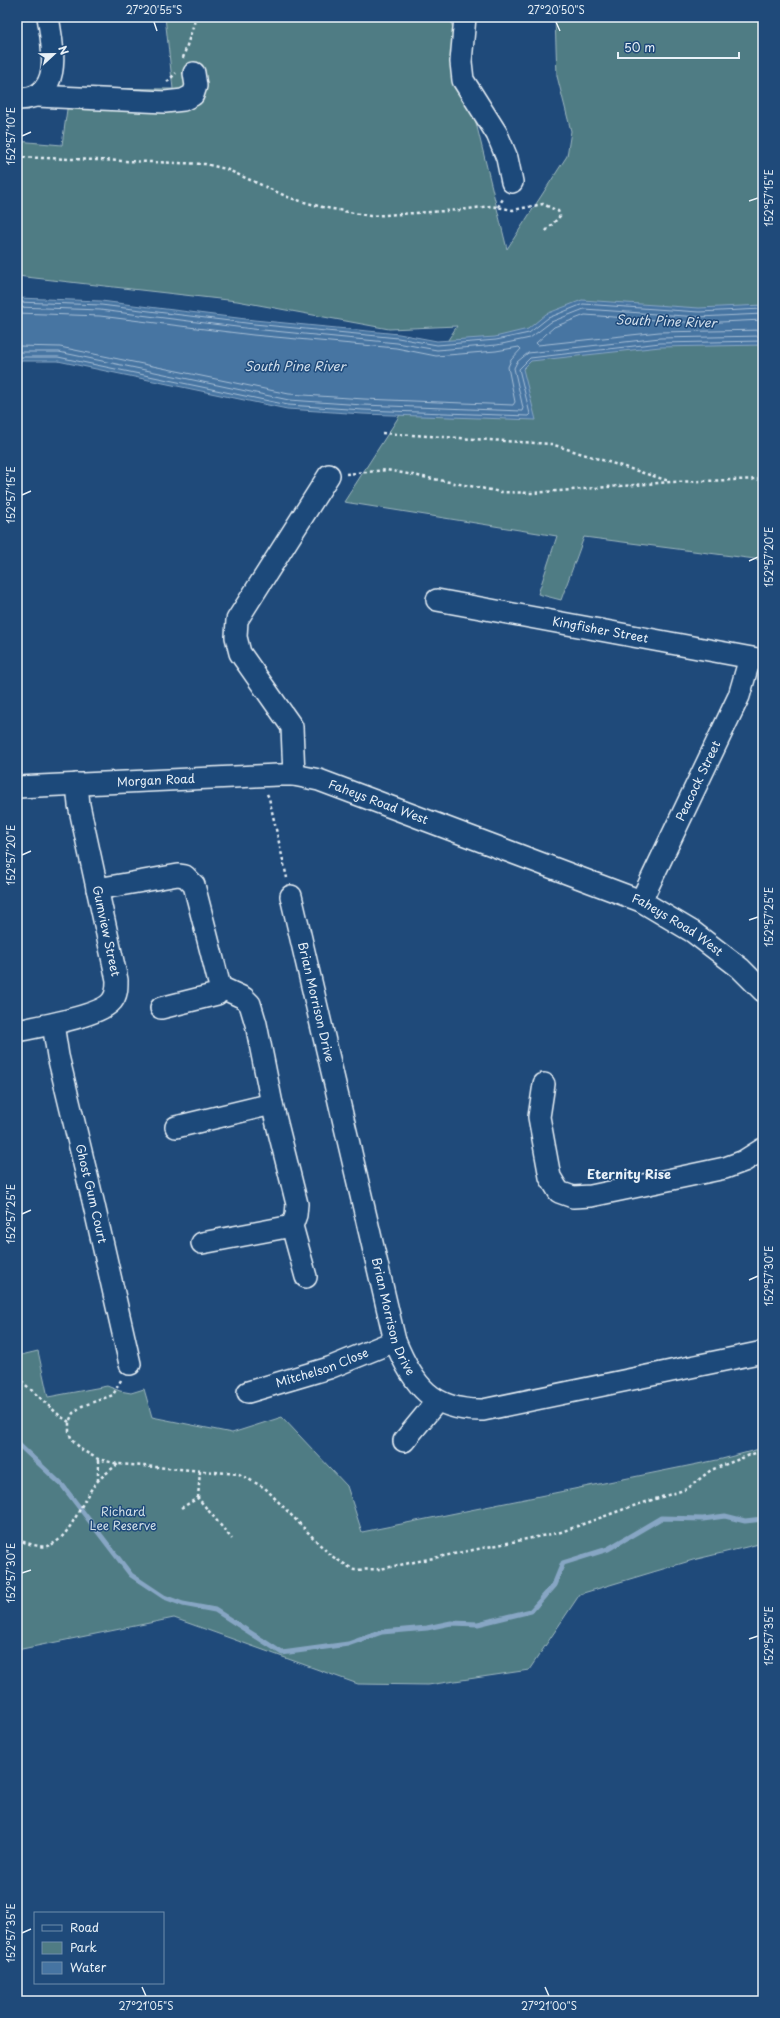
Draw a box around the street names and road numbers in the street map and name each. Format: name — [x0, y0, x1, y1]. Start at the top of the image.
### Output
street label: Kingfisher Street — [551, 611, 650, 647]
street label: Peacock Street — [671, 737, 724, 824]
street label: Morgan Road — [116, 769, 195, 790]
street label: Faheys Road West — [326, 774, 431, 828]
street label: Gumview Street — [89, 884, 125, 978]
street label: Faheys Road West — [629, 888, 727, 960]
street label: Brian Morrison Drive — [294, 940, 340, 1064]
street label: Ghost Gum Court — [72, 1142, 112, 1245]
street label: Brian Morrison Drive — [368, 1256, 420, 1379]
street label: Mitchelson Close — [273, 1343, 371, 1391]

